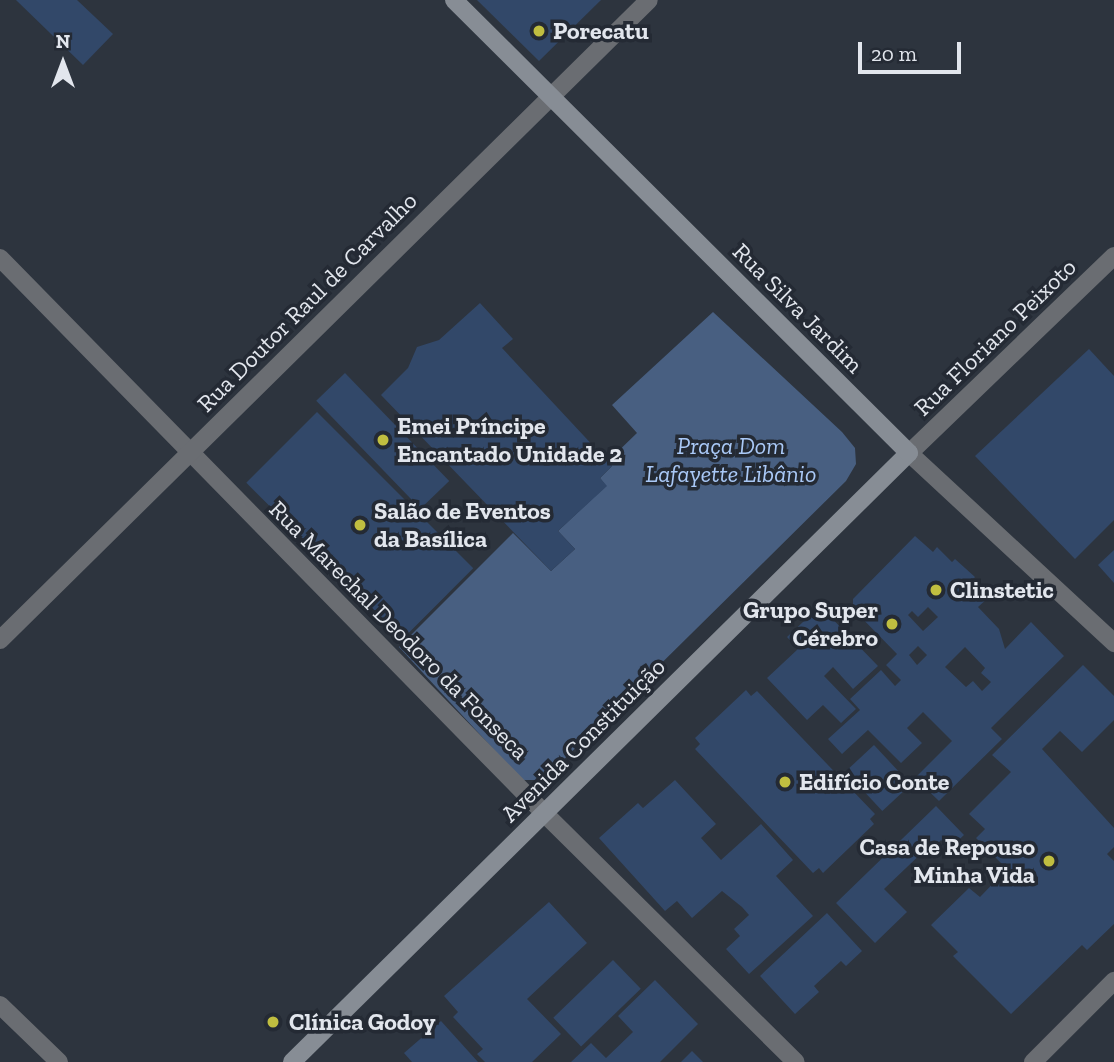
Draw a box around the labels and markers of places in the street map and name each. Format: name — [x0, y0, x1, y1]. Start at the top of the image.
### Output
place label: Porecatu — [553, 17, 649, 45]
marker: Porecatu — [531, 23, 547, 39]
place label: Emei Príncipe Encantado Unidade 2 — [397, 412, 622, 468]
marker: Emei Príncipe Encantado Unidade 2 — [375, 432, 391, 448]
place label: Salão de Eventos da Basílica — [374, 497, 551, 553]
marker: Salão de Eventos da Basílica — [352, 517, 368, 533]
place label: Clinstetic — [950, 576, 1054, 604]
marker: Clinstetic — [928, 582, 944, 598]
place label: Grupo Super Cérebro — [743, 596, 878, 652]
marker: Grupo Super Cérebro — [884, 616, 900, 632]
place label: Edifício Conte — [799, 768, 949, 796]
marker: Edifício Conte — [777, 774, 793, 790]
place label: Casa de Repouso Minha Vida — [859, 833, 1035, 889]
marker: Casa de Repouso Minha Vida — [1041, 853, 1057, 869]
place label: Clínica Godoy — [289, 1008, 435, 1036]
marker: Clínica Godoy — [263, 1012, 283, 1032]

